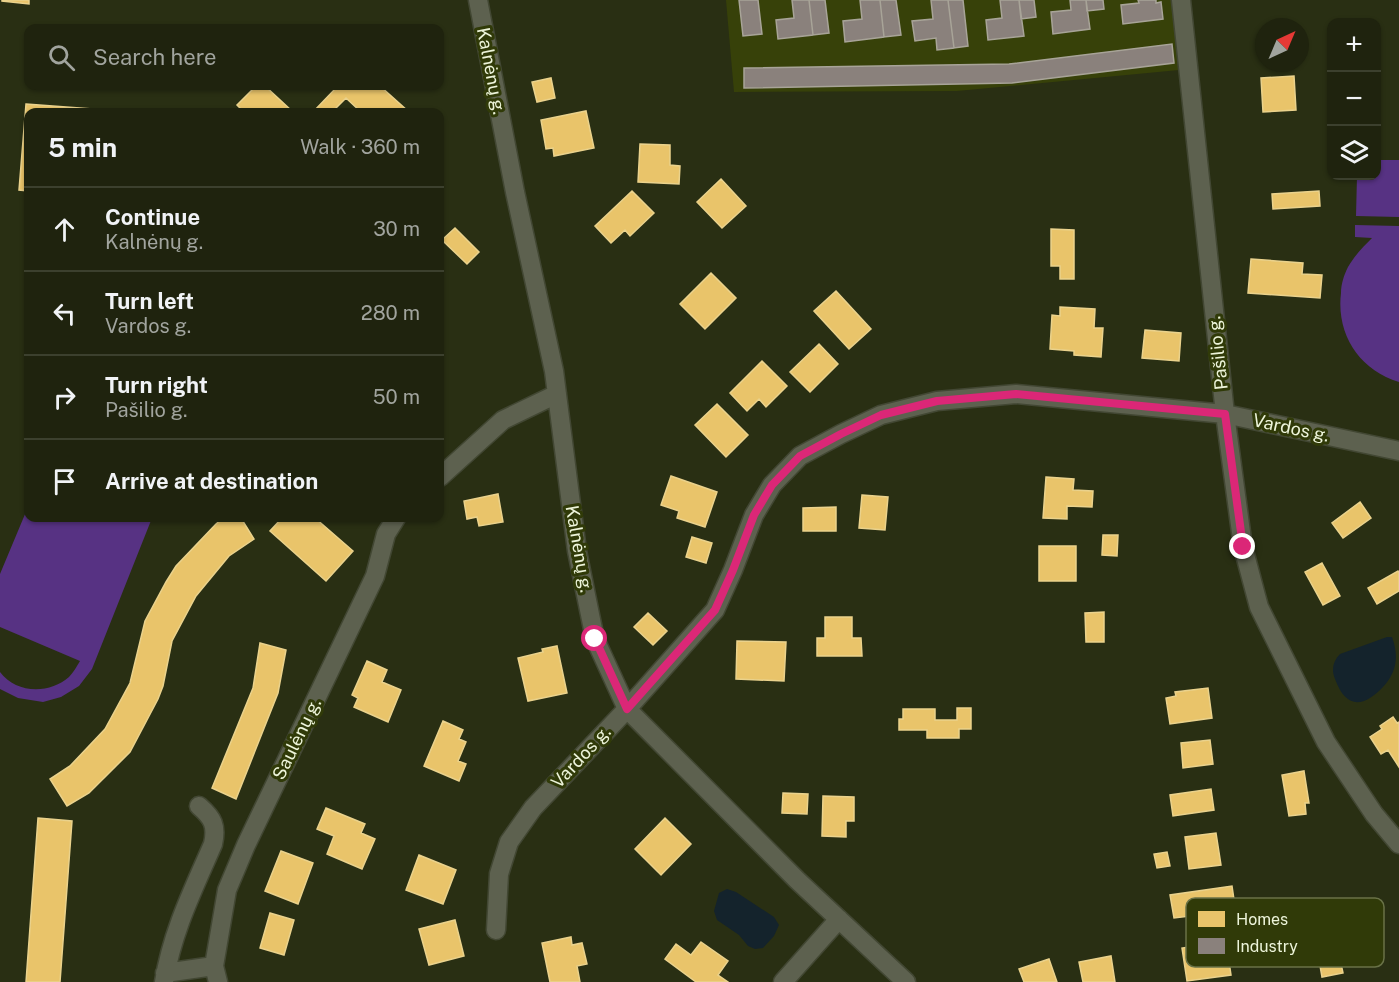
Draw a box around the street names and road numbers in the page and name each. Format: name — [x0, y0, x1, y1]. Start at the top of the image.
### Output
street label: Kalnėnų g. — [473, 25, 510, 116]
street label: Pašilio g. — [1203, 315, 1232, 391]
street label: Vardos g. — [1251, 409, 1331, 446]
street label: Kalnėnų g. — [561, 504, 598, 594]
street label: Saulėnų g. — [268, 695, 325, 783]
street label: Vardos g. — [546, 721, 615, 792]

